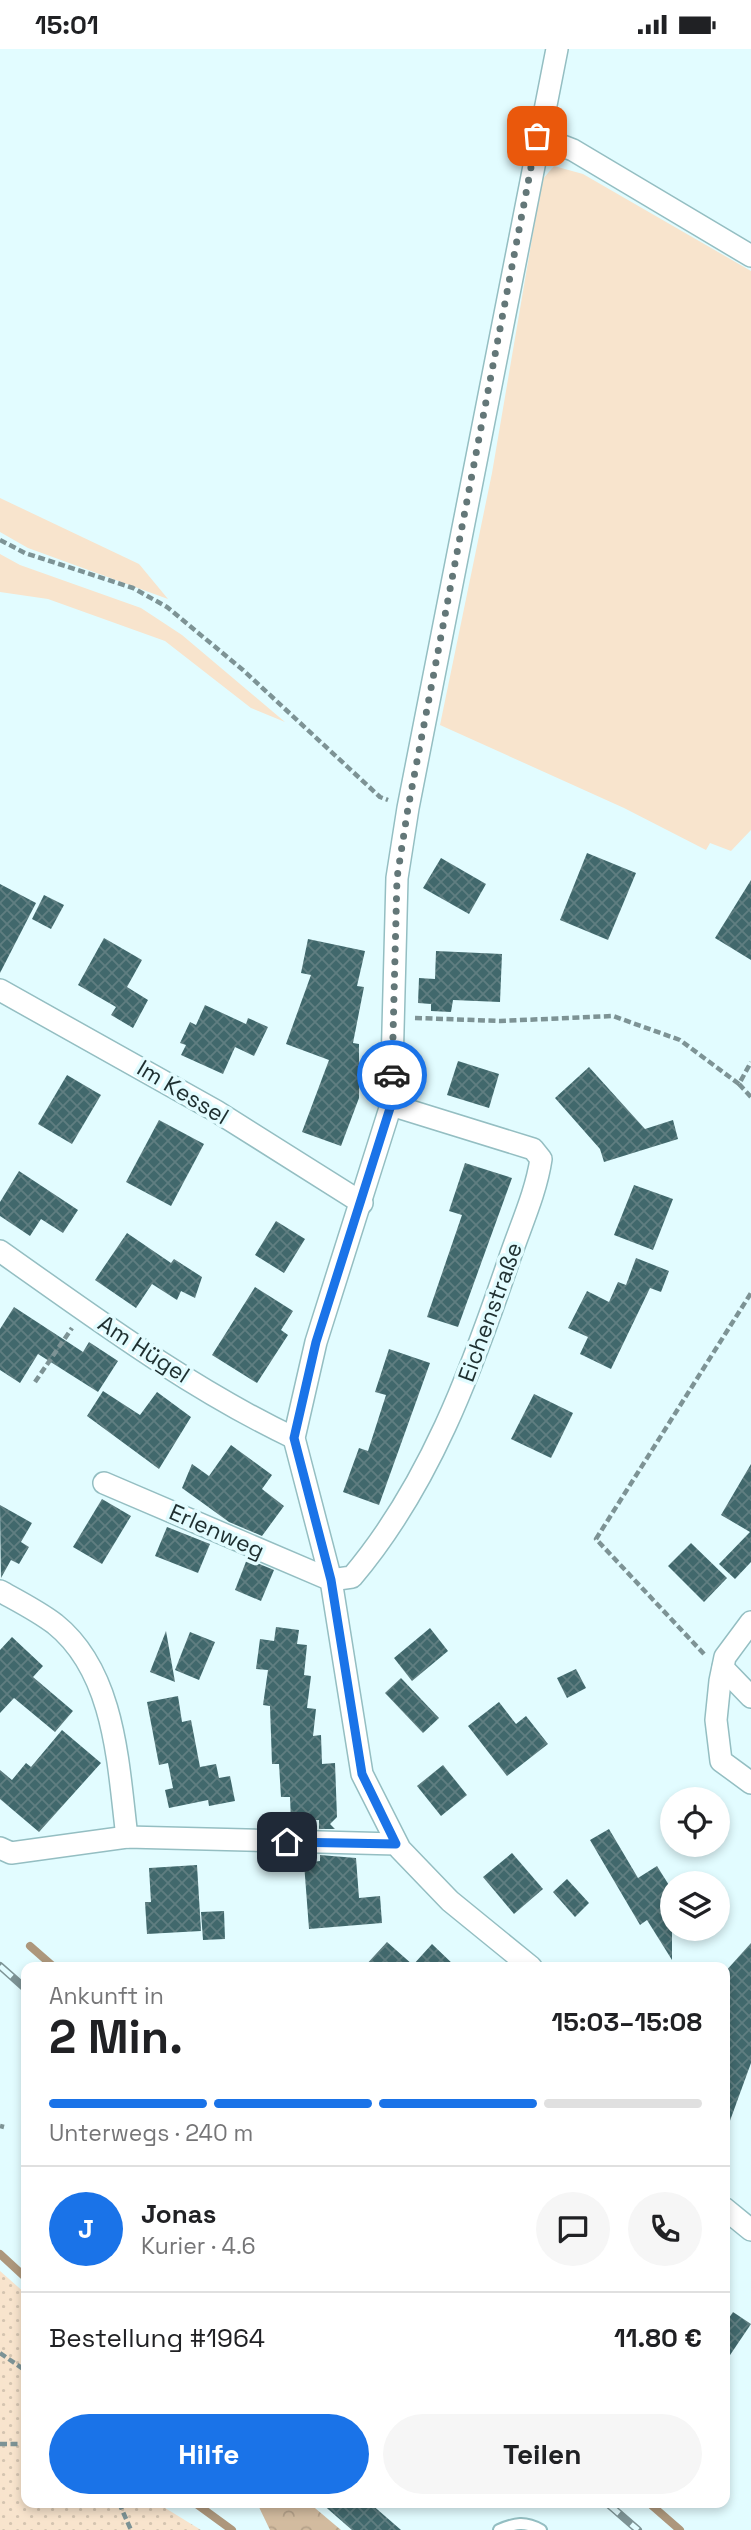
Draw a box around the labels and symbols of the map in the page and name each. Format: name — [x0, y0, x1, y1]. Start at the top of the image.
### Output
pin — [507, 106, 567, 166]
courier — [357, 1040, 427, 1110]
street label: Im Kessel — [132, 1053, 234, 1131]
street label: Eichenstraße — [451, 1238, 529, 1386]
street label: Am Hügel — [92, 1308, 196, 1390]
street label: Erlenweg — [165, 1497, 269, 1565]
pin — [257, 1812, 317, 1872]

